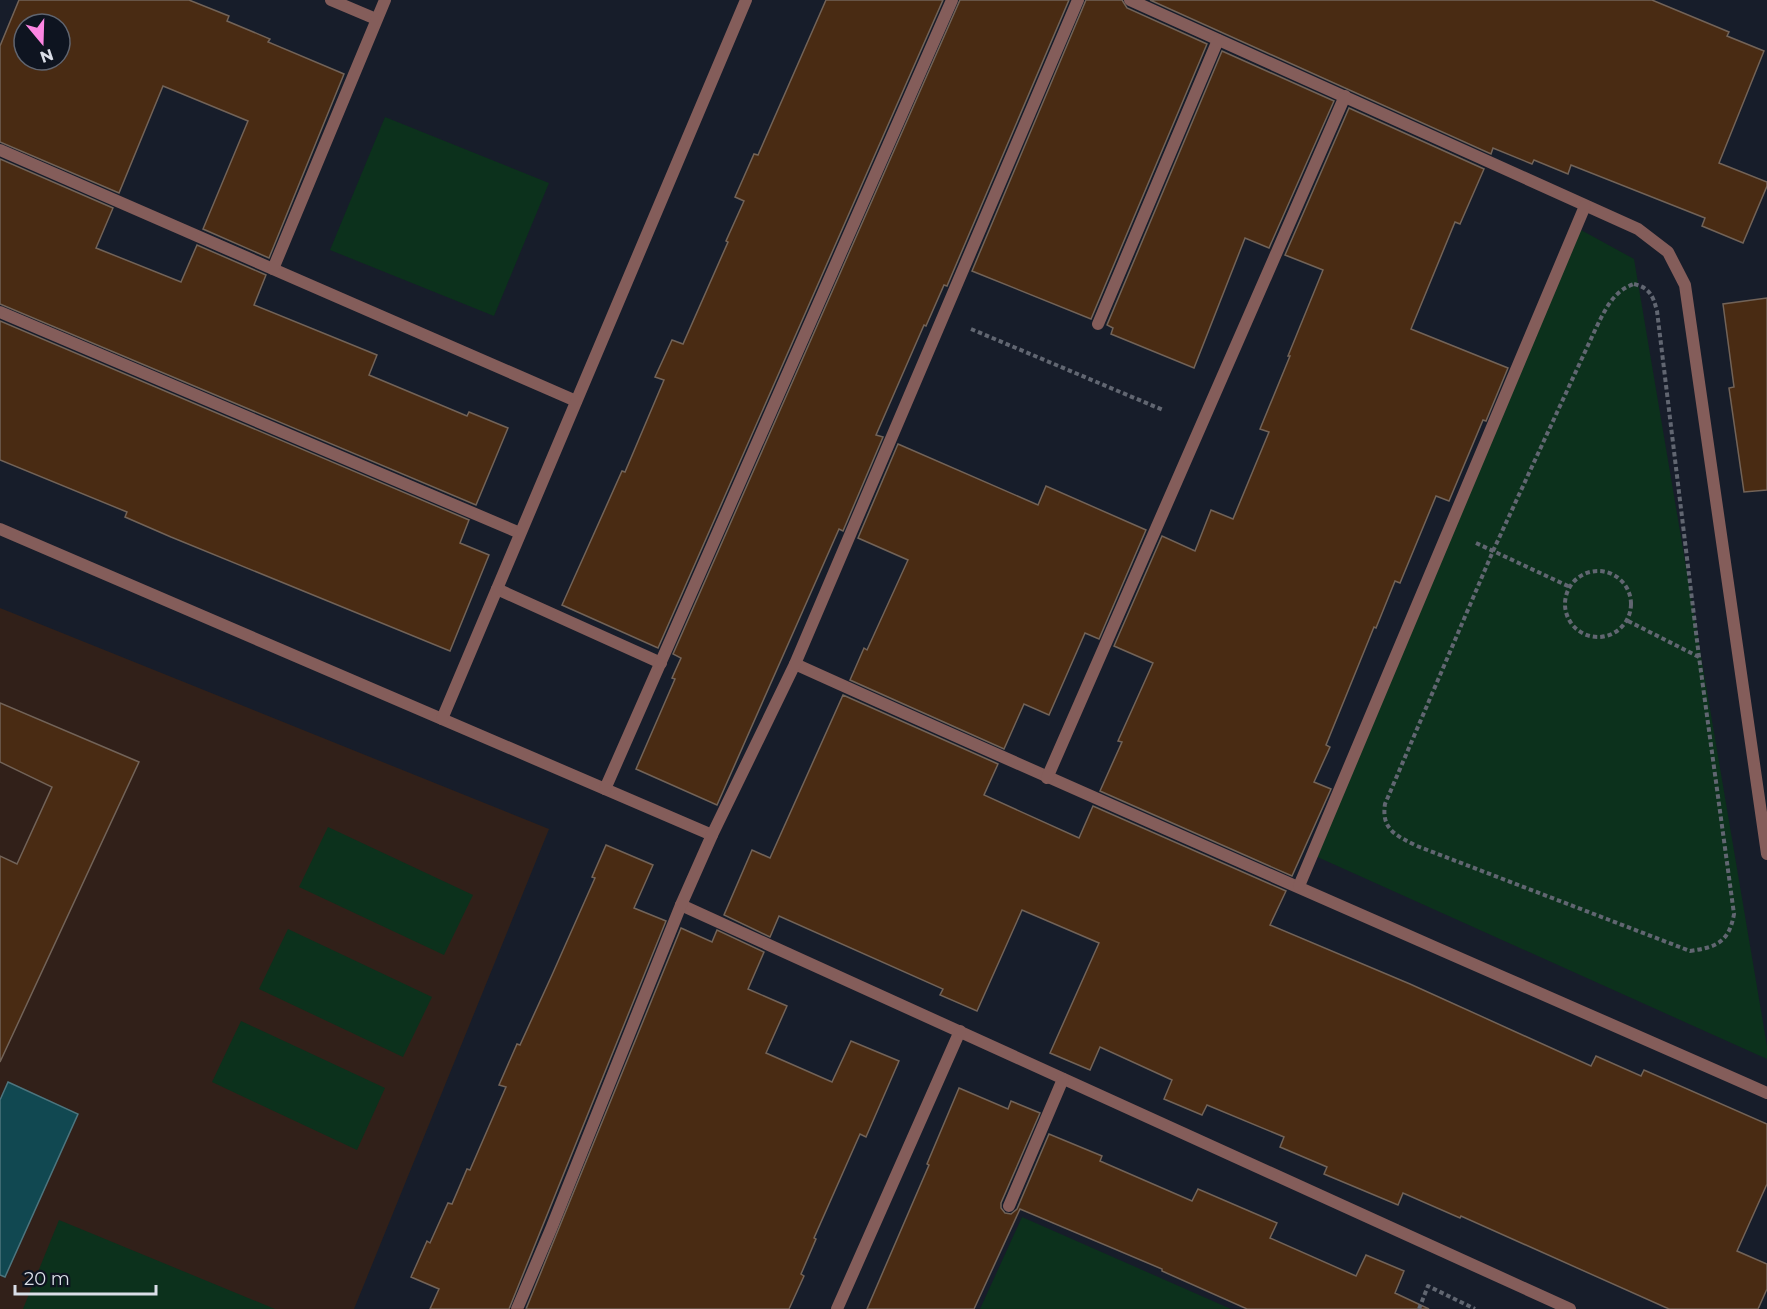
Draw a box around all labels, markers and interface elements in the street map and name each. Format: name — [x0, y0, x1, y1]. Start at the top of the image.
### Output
north arrow — [12, 12, 72, 72]
text: N — [38, 45, 56, 67]
scale bar — [15, 1258, 156, 1296]
text: 20 m — [24, 1268, 70, 1290]

